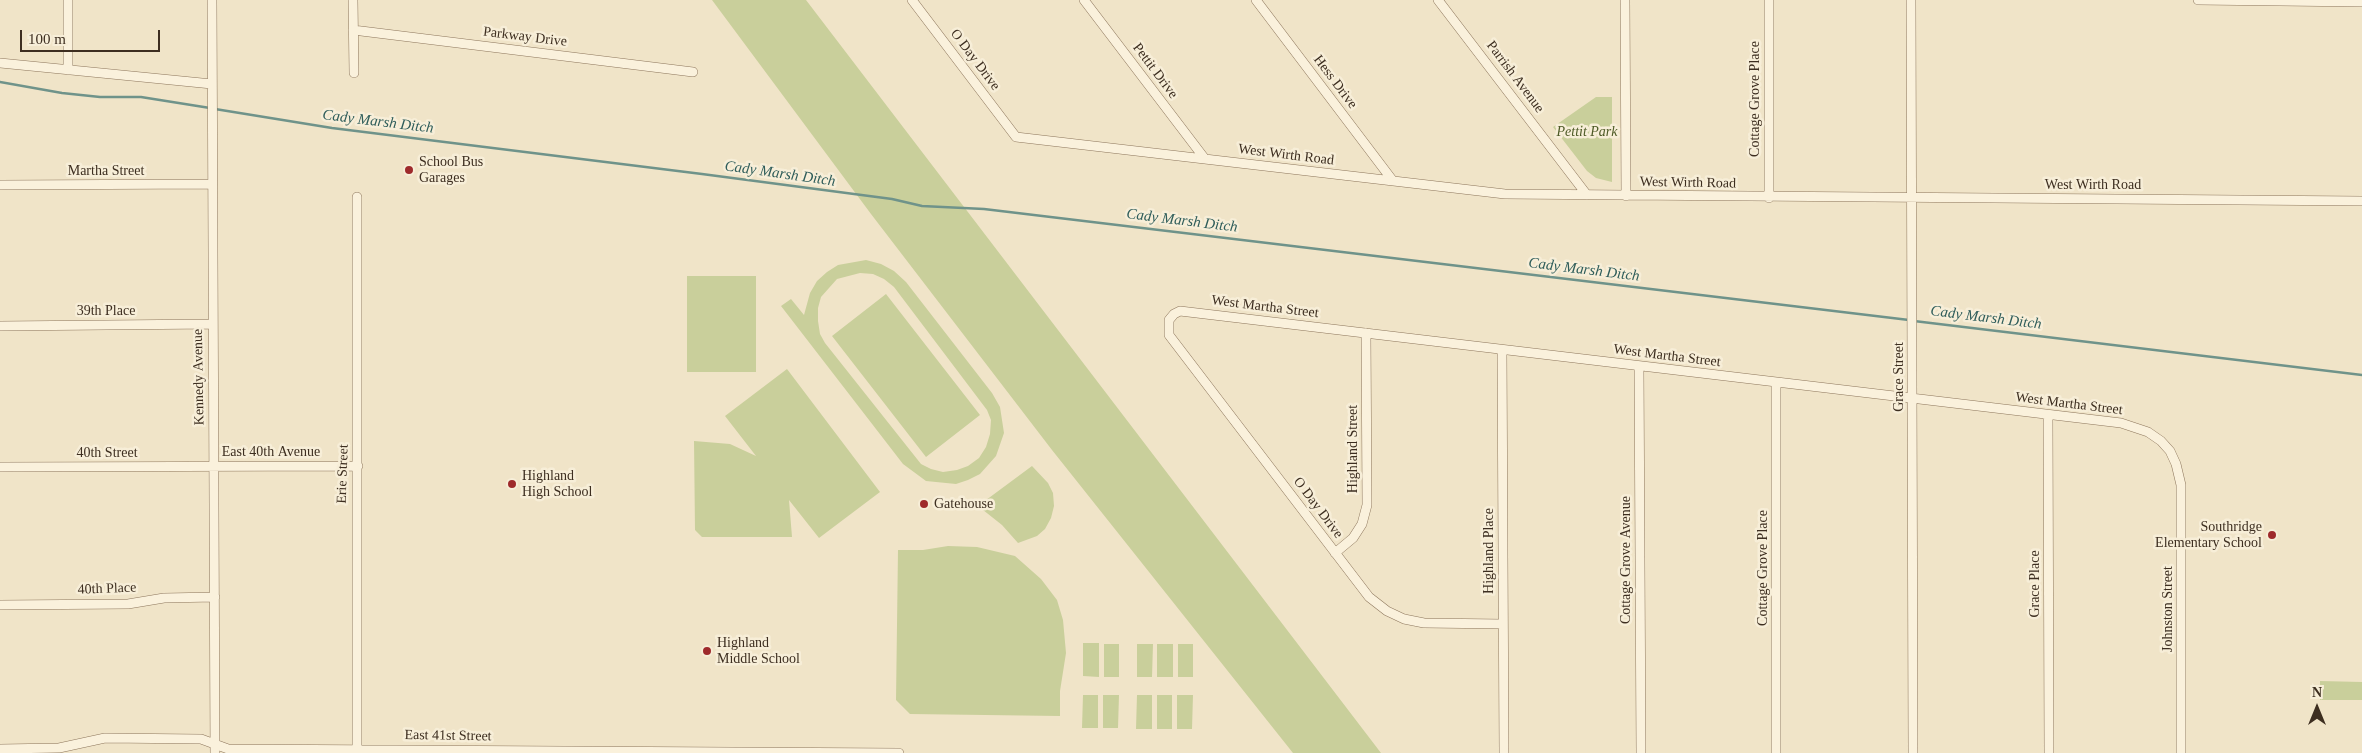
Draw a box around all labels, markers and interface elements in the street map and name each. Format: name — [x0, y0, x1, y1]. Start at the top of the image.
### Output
scale bar — [22, 20, 162, 52]
street label: Parkway Drive — [482, 24, 568, 50]
street label: O Day Drive — [947, 26, 1003, 94]
text: 100 m — [28, 31, 66, 47]
street label: Parrish Avenue — [1483, 38, 1547, 116]
street label: Pettit Drive — [1129, 40, 1181, 102]
street label: Cottage Grove Place — [1747, 41, 1763, 157]
street label: Hess Drive — [1309, 52, 1361, 112]
water label: Cady Marsh Ditch — [321, 106, 435, 138]
park label: Pettit Park — [1556, 124, 1618, 140]
street label: West Wirth Road — [1237, 141, 1335, 169]
place label: School Bus Garages — [419, 154, 483, 186]
water label: Cady Marsh Ditch — [723, 157, 837, 191]
street label: Martha Street — [68, 163, 144, 179]
marker: School Bus Garages — [403, 164, 415, 176]
street label: West Wirth Road — [1640, 174, 1736, 192]
street label: West Wirth Road — [2045, 177, 2141, 193]
water label: Cady Marsh Ditch — [1125, 205, 1239, 237]
water label: Cady Marsh Ditch — [1527, 254, 1641, 286]
street label: West Martha Street — [1211, 292, 1319, 322]
water label: Cady Marsh Ditch — [1929, 302, 2043, 334]
street label: 39th Place — [77, 303, 135, 319]
street label: Kennedy Avenue — [190, 329, 208, 425]
street label: West Martha Street — [1613, 341, 1721, 371]
street label: Grace Street — [1891, 342, 1907, 412]
street label: West Martha Street — [2015, 389, 2123, 419]
street label: Highland Street — [1345, 405, 1361, 493]
street label: East 40th Avenue — [222, 444, 320, 460]
street label: Erie Street — [334, 444, 352, 504]
street label: 40th Street — [76, 445, 138, 461]
place label: Highland High School — [522, 468, 592, 501]
street label: O Day Drive — [1290, 474, 1346, 542]
marker: Highland High School — [506, 478, 518, 490]
place label: Gatehouse — [934, 496, 993, 512]
street label: Cottage Grove Avenue — [1618, 496, 1634, 624]
marker: Gatehouse — [918, 498, 930, 510]
street label: Highland Place — [1481, 508, 1497, 594]
street label: Cottage Grove Place — [1755, 510, 1771, 626]
place label: Southridge Elementary School — [2155, 519, 2262, 552]
marker: Southridge Elementary School — [2266, 529, 2278, 541]
street label: Grace Place — [2027, 550, 2043, 618]
street label: Johnston Street — [2160, 566, 2176, 652]
street label: 40th Place — [77, 580, 137, 598]
place label: Highland Middle School — [717, 635, 800, 668]
marker: Highland Middle School — [701, 645, 713, 657]
north arrow — [2292, 683, 2342, 733]
text: N — [2312, 685, 2322, 700]
street label: East 41st Street — [404, 727, 492, 745]

